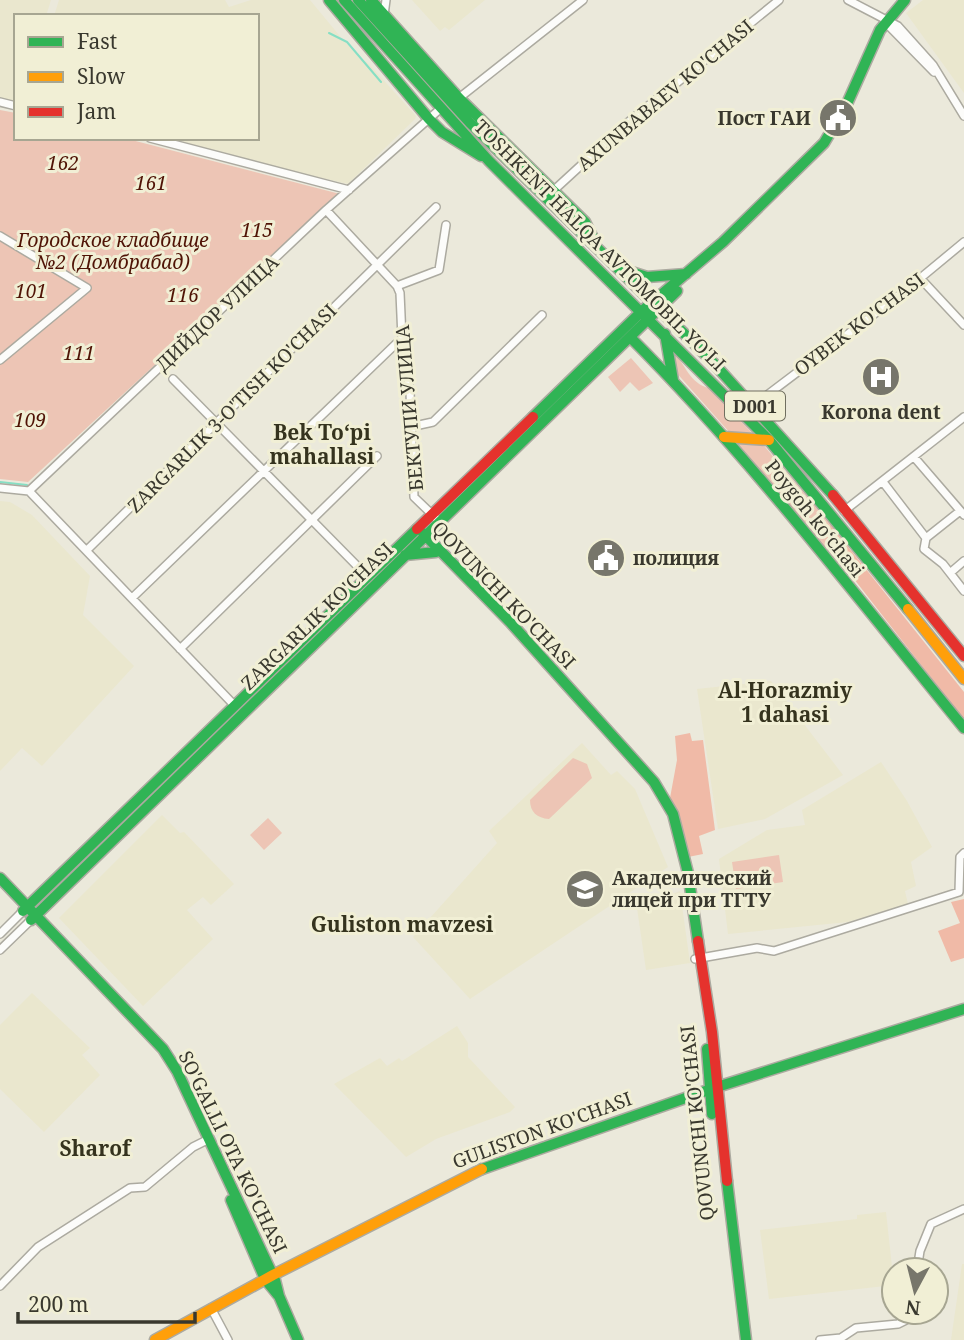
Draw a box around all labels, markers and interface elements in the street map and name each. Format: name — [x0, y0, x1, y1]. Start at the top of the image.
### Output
street label: AXUNBABAEV KO'CHASI — [571, 13, 759, 177]
legend — [14, 14, 259, 140]
text: Fast — [77, 27, 117, 55]
text: Slow — [77, 62, 126, 90]
text: Jam — [76, 97, 116, 125]
public building icon: Пост ГАИ — [817, 97, 859, 139]
place label: Пост ГАИ — [718, 105, 811, 131]
street label: TOSHKENT HALQA AVTOMOBIL YO'LI — [469, 114, 732, 377]
park label: 162 — [47, 150, 79, 176]
park label: 161 — [135, 170, 167, 196]
park label: 115 — [241, 217, 273, 243]
park label: Городское кладбище №2 (Домбрабад) — [16, 227, 209, 275]
street label: ДИЙДОР УЛИЦА — [150, 249, 285, 377]
street label: OYBEK KO'CHASI — [789, 266, 929, 381]
park label: 101 — [15, 278, 47, 304]
park label: 116 — [167, 282, 199, 308]
street label: ZARGARLIK 3-O'TISH KO'CHASI — [122, 298, 342, 518]
street label: БЕКТУПИ УЛИЦА — [389, 323, 429, 492]
park label: 111 — [63, 340, 95, 366]
hospital icon: Korona dent — [860, 356, 902, 398]
road number: D001 — [725, 392, 785, 420]
place label: Korona dent — [821, 399, 941, 425]
park label: 109 — [14, 407, 46, 433]
district label: Bek Toʻpi mahallasi — [270, 418, 375, 470]
street label: Poygoh koʻchasi — [760, 454, 870, 582]
street label: QOVUNCHI KO'CHASI — [427, 515, 581, 675]
street label: ZARGARLIK KO'CHASI — [235, 537, 399, 695]
public building icon: полиция — [585, 537, 627, 579]
place label: полиция — [633, 545, 720, 571]
district label: Al-Horazmiy 1 dahasi — [718, 676, 853, 728]
place label: Академический лицей при ТГТУ — [612, 865, 772, 913]
school or university icon: Академический лицей при ТГТУ — [564, 868, 606, 910]
district label: Guliston mavzesi — [311, 910, 494, 938]
street label: QOVUNCHI KO'CHASI — [674, 1024, 720, 1222]
street label: SO'GALLI OTA KO'CHASI — [173, 1046, 293, 1258]
street label: GULISTON KO'CHASI — [449, 1085, 635, 1175]
district label: Sharof — [59, 1134, 133, 1162]
north arrow — [880, 1256, 950, 1326]
scale bar — [18, 1280, 194, 1324]
text: 200 m — [28, 1290, 89, 1318]
text: N — [904, 1294, 922, 1322]

